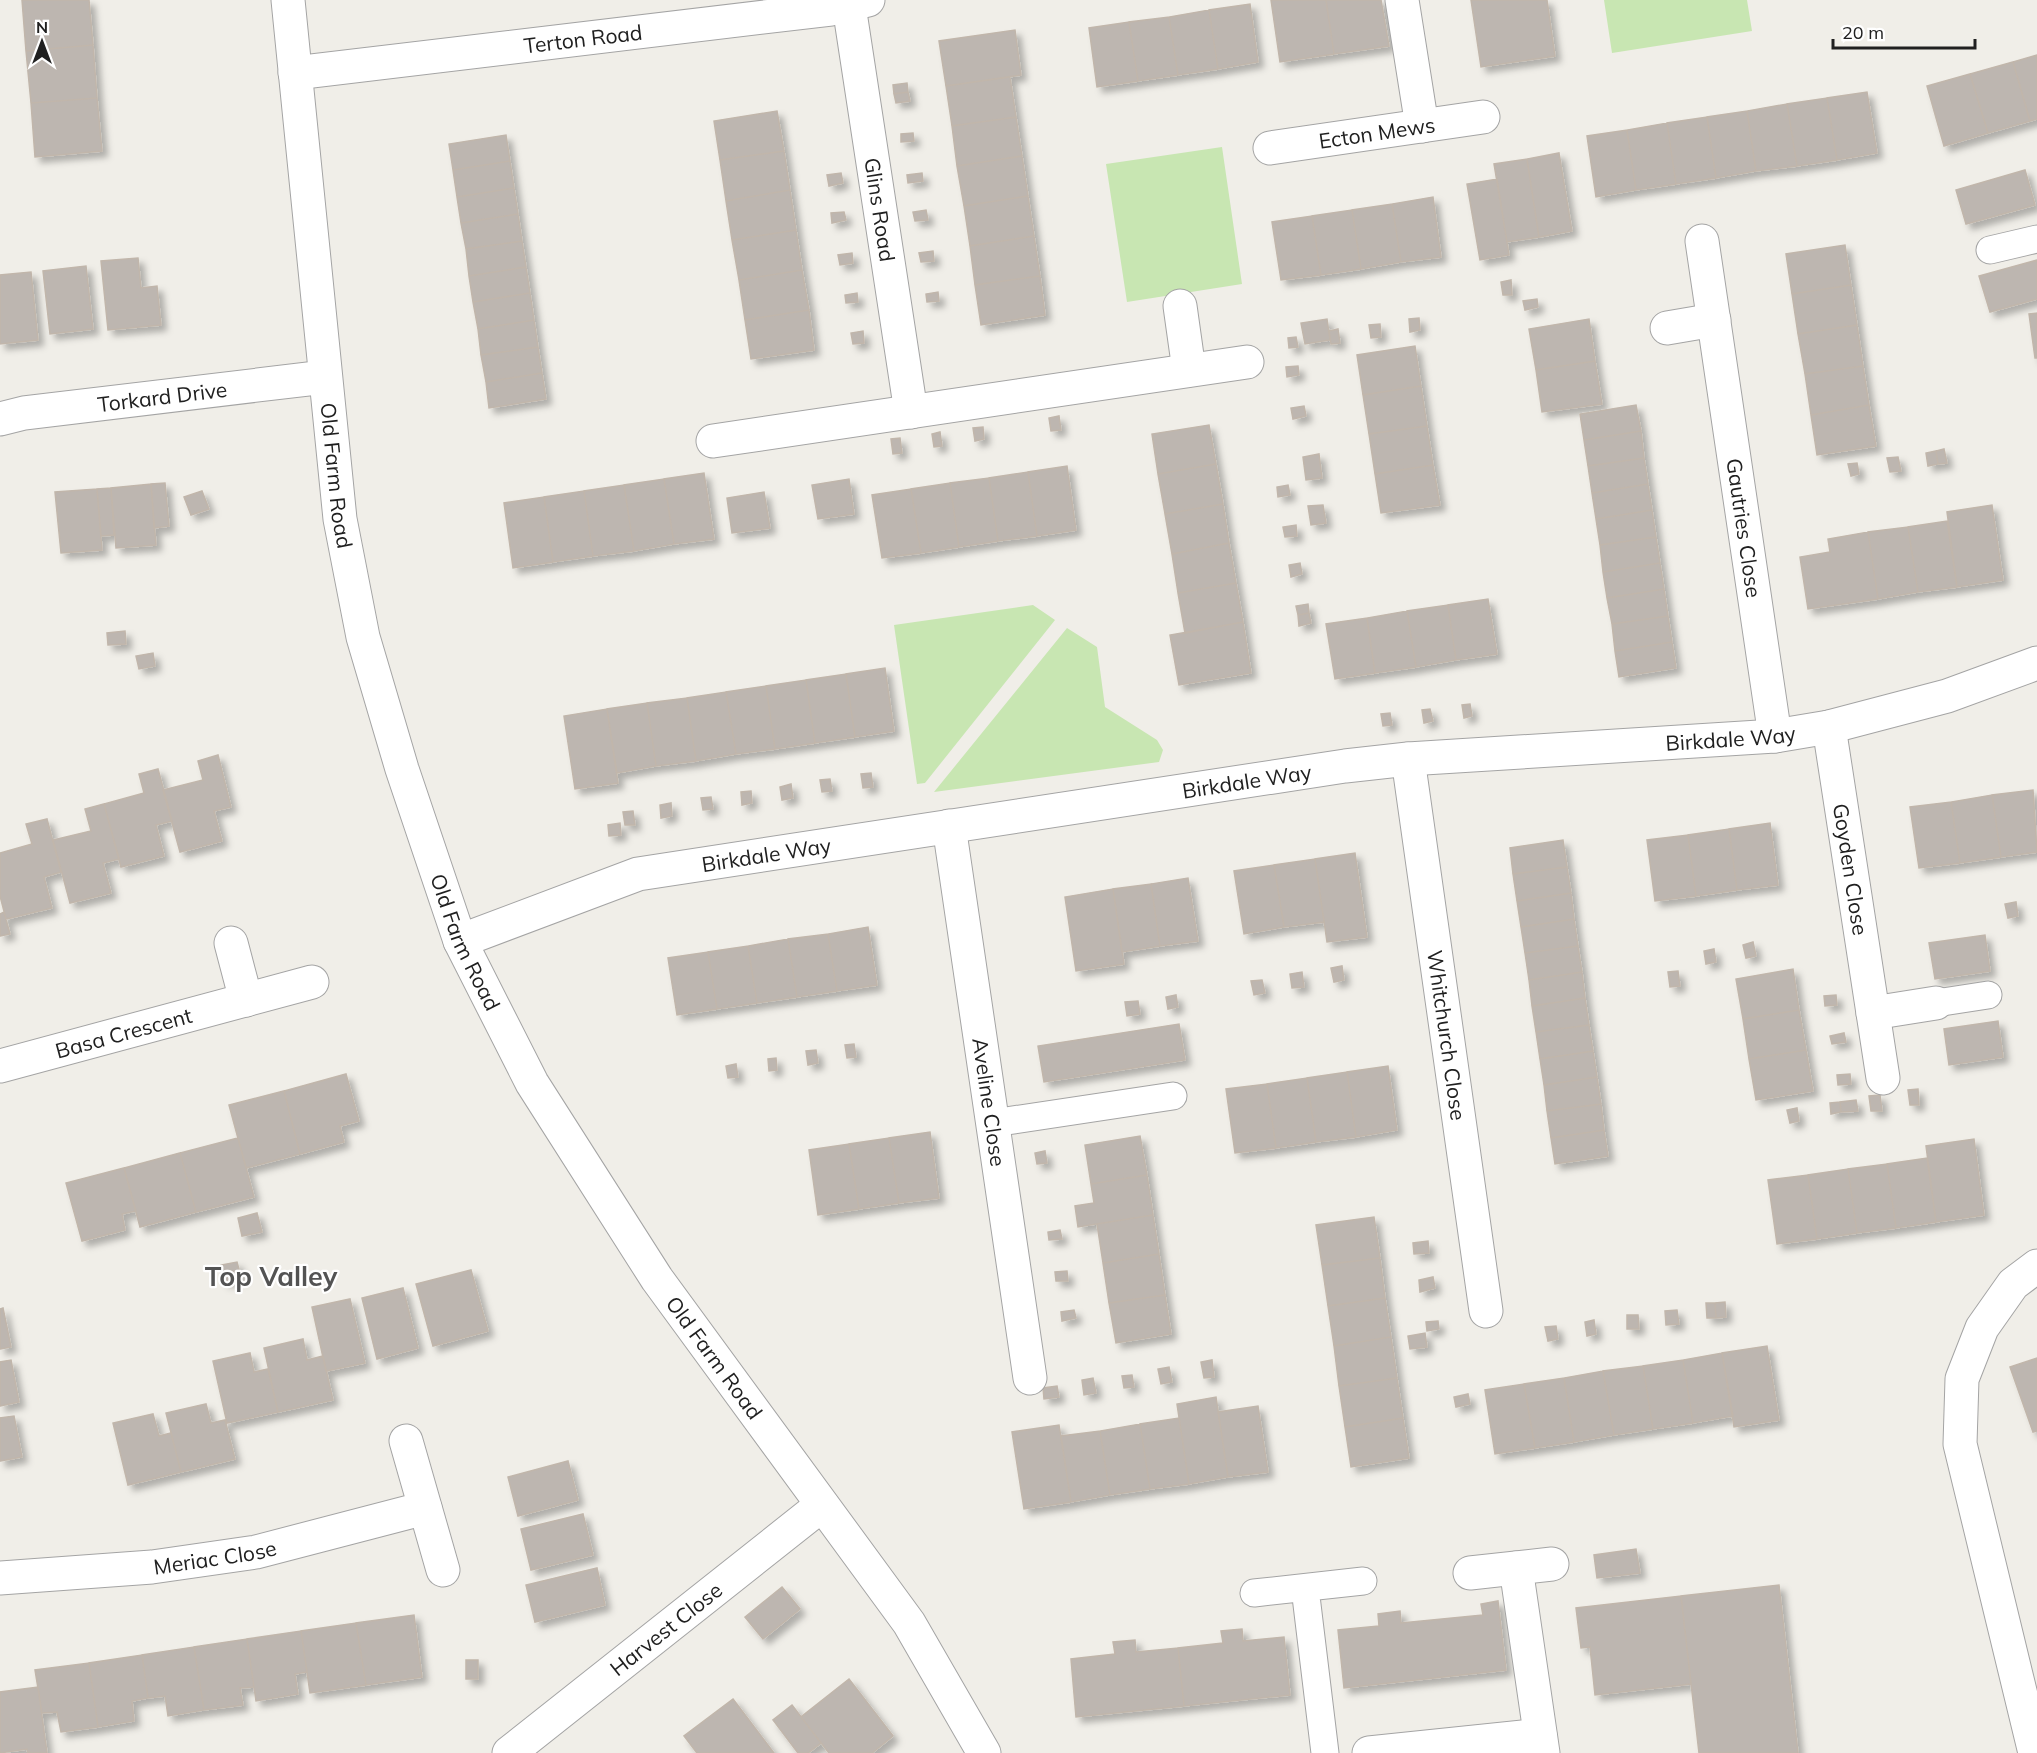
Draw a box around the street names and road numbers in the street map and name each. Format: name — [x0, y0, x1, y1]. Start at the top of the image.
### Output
street label: Terton Road — [522, 19, 644, 59]
street label: Ecton Mews — [1317, 111, 1437, 154]
street label: Glins Road — [859, 156, 901, 264]
street label: Torkard Drive — [96, 376, 229, 417]
street label: Old Farm Road — [315, 401, 358, 551]
street label: Gautries Close — [1721, 456, 1767, 599]
street label: Birkdale Way — [1665, 720, 1798, 756]
street label: Birkdale Way — [1180, 758, 1313, 804]
street label: Goyden Close — [1828, 801, 1874, 937]
street label: Birkdale Way — [700, 832, 833, 877]
street label: Old Farm Road — [425, 870, 506, 1015]
street label: Whitchurch Close — [1422, 948, 1472, 1122]
street label: Basa Crescent — [52, 1002, 195, 1064]
street label: Aveline Close — [967, 1036, 1012, 1168]
street label: Old Farm Road — [661, 1291, 768, 1424]
street label: Meriac Close — [152, 1534, 279, 1580]
street label: Harvest Close — [604, 1576, 727, 1681]

